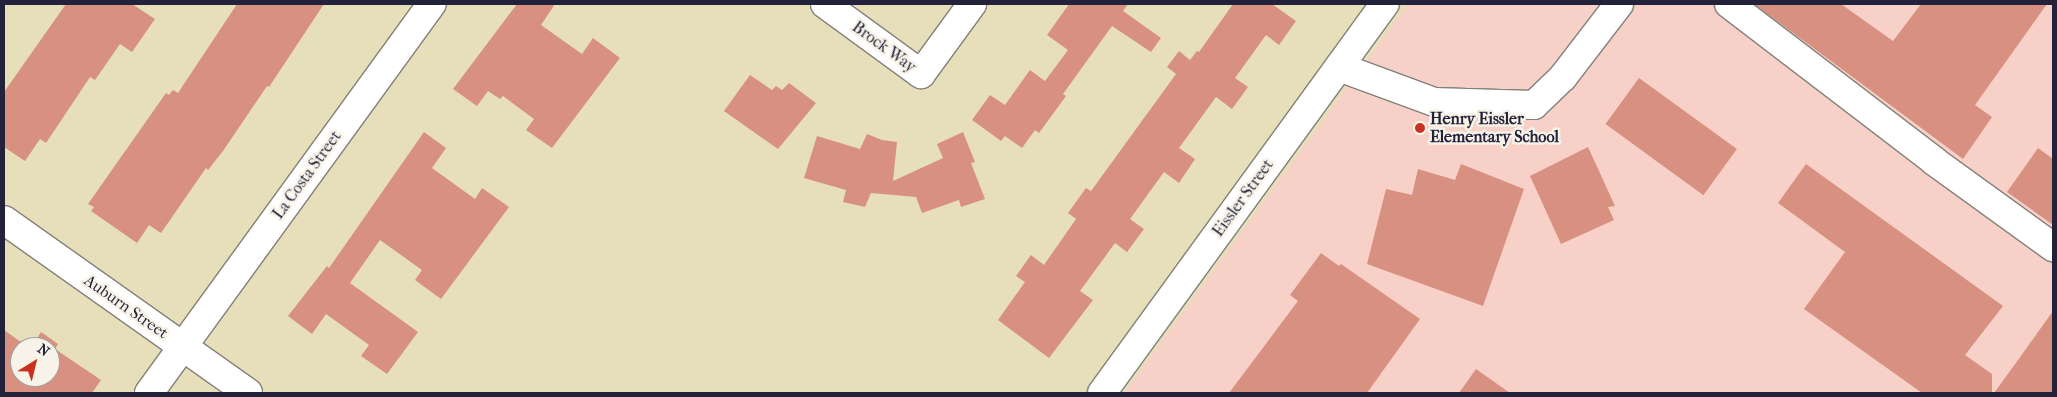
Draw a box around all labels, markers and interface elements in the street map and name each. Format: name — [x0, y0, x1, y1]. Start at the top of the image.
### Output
street label: Brock Way — [848, 17, 920, 77]
place label: Henry Eissler Elementary School — [1430, 109, 1559, 147]
marker: Henry Eissler Elementary School — [1414, 122, 1426, 134]
street label: La Costa Street — [269, 127, 345, 223]
street label: Eissler Street — [1209, 156, 1277, 240]
street label: Auburn Street — [80, 271, 172, 343]
north arrow — [10, 337, 60, 387]
text: N — [34, 340, 53, 360]

